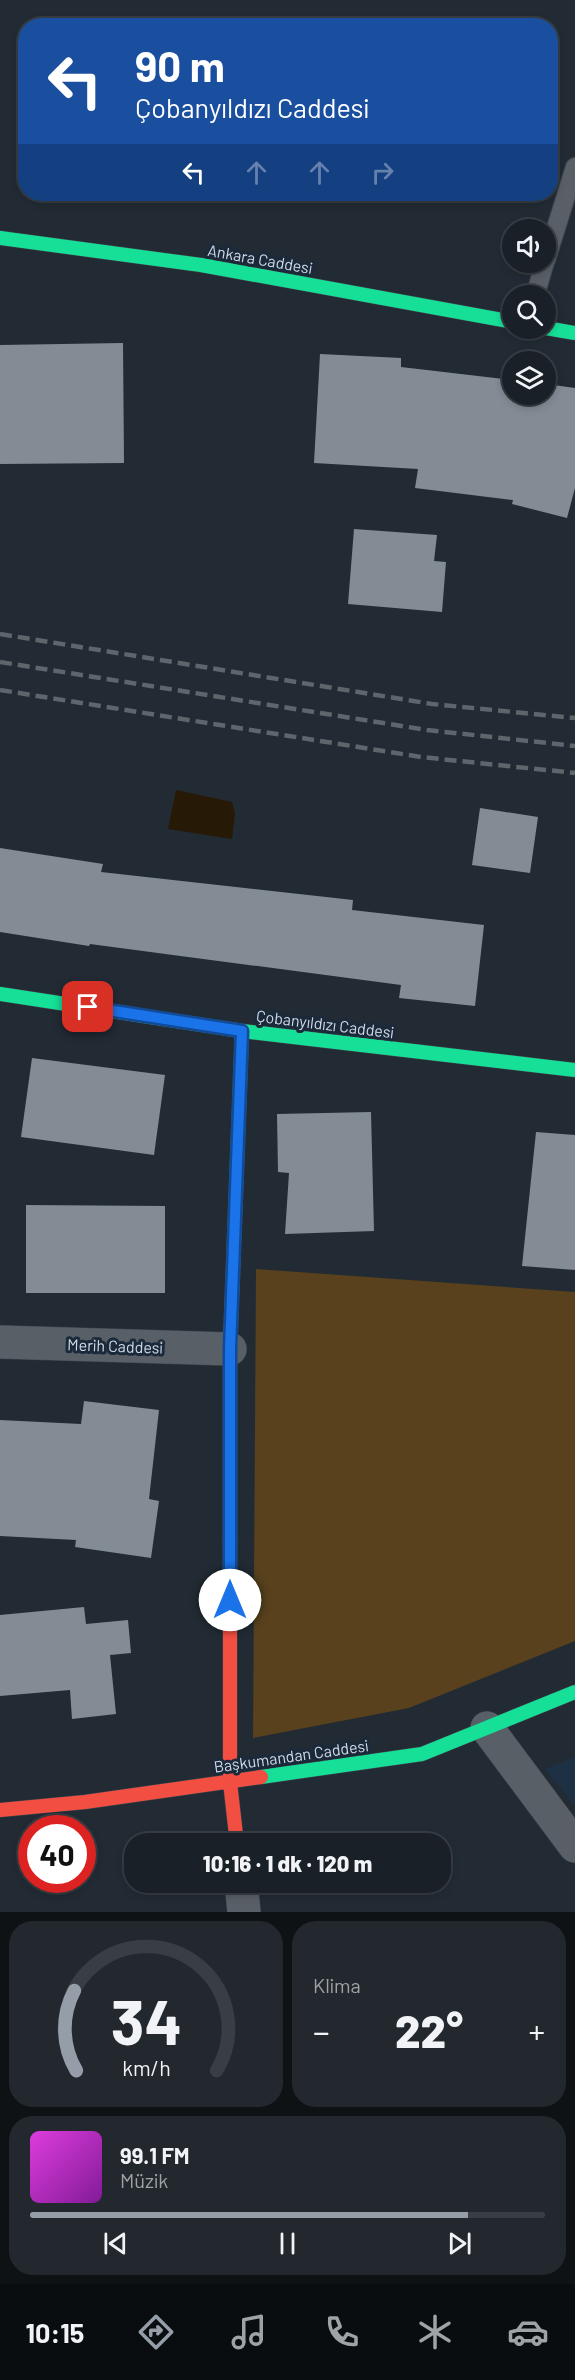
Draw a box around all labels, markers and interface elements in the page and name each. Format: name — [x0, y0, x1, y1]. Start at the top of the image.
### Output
text: 90 m — [135, 40, 225, 90]
icon: left — [36, 42, 114, 120]
text: Çobanyıldızı Caddesi — [135, 91, 369, 123]
icon: left — [177, 156, 210, 189]
icon: ahead — [240, 156, 273, 189]
icon: ahead — [303, 156, 336, 189]
icon: right — [366, 156, 399, 189]
map controls — [502, 219, 556, 405]
button: sound — [502, 219, 556, 273]
street label: Ankara Caddesi — [206, 240, 314, 277]
button: search — [502, 285, 556, 339]
button: layers — [502, 351, 556, 405]
pin — [62, 981, 113, 1032]
icon: arrive — [71, 990, 104, 1023]
street label: Çobanyıldızı Caddesi — [255, 1006, 395, 1041]
street label: Merih Caddesi — [67, 1334, 163, 1357]
position arrow — [198, 1568, 262, 1632]
street label: Başkumandan Caddesi — [212, 1735, 369, 1776]
speed limit sign: 40 — [18, 1815, 96, 1893]
text: 10:16 · 1 dk · 120 m — [203, 1850, 372, 1876]
text: Klima — [313, 1973, 361, 1997]
text: 34 — [110, 1983, 182, 2057]
text: 22° — [395, 2003, 463, 2057]
text: − — [313, 2011, 330, 2051]
text: + — [528, 2011, 545, 2051]
text: km/h — [122, 2055, 170, 2080]
text: 99.1 FM — [120, 2142, 190, 2168]
text: Müzik — [120, 2168, 168, 2192]
icon: previous — [99, 2227, 132, 2260]
icon: pause — [271, 2227, 304, 2260]
icon: next — [443, 2227, 476, 2260]
icon: directions — [135, 2311, 177, 2353]
icon: music — [228, 2311, 270, 2353]
icon: phone — [321, 2311, 363, 2353]
icon: climate — [414, 2311, 456, 2353]
icon: car — [507, 2311, 549, 2353]
text: 10:15 — [26, 2316, 84, 2348]

